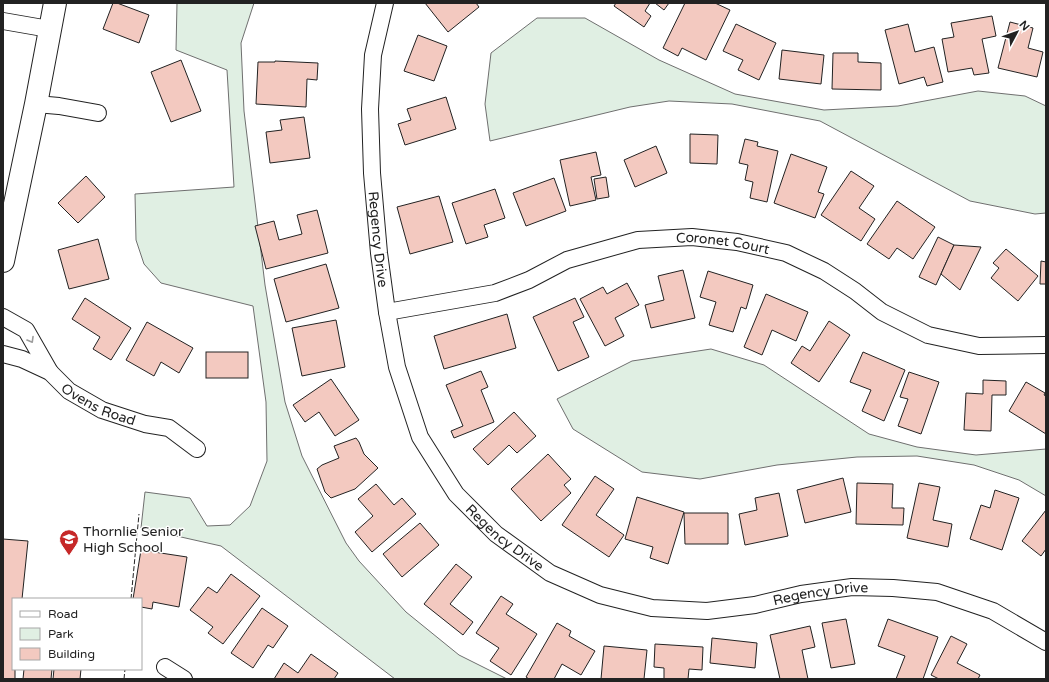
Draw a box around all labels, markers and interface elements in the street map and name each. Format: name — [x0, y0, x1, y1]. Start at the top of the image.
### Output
north arrow — [997, 12, 1037, 52]
text: N — [1016, 18, 1032, 33]
street label: Regency Drive — [365, 191, 392, 288]
street label: Coronet Court — [675, 229, 772, 258]
one-way arrow — [26, 336, 33, 343]
street label: Ovens Road — [57, 380, 138, 429]
street label: Regency Drive — [462, 501, 547, 575]
place label: Thornlie Senior High School — [83, 523, 184, 556]
school or university icon: Thornlie Senior High School — [58, 528, 80, 556]
street label: Regency Drive — [771, 579, 868, 609]
legend — [12, 598, 142, 670]
text: Road — [48, 607, 78, 621]
text: Park — [48, 627, 74, 641]
text: Building — [48, 647, 95, 661]

